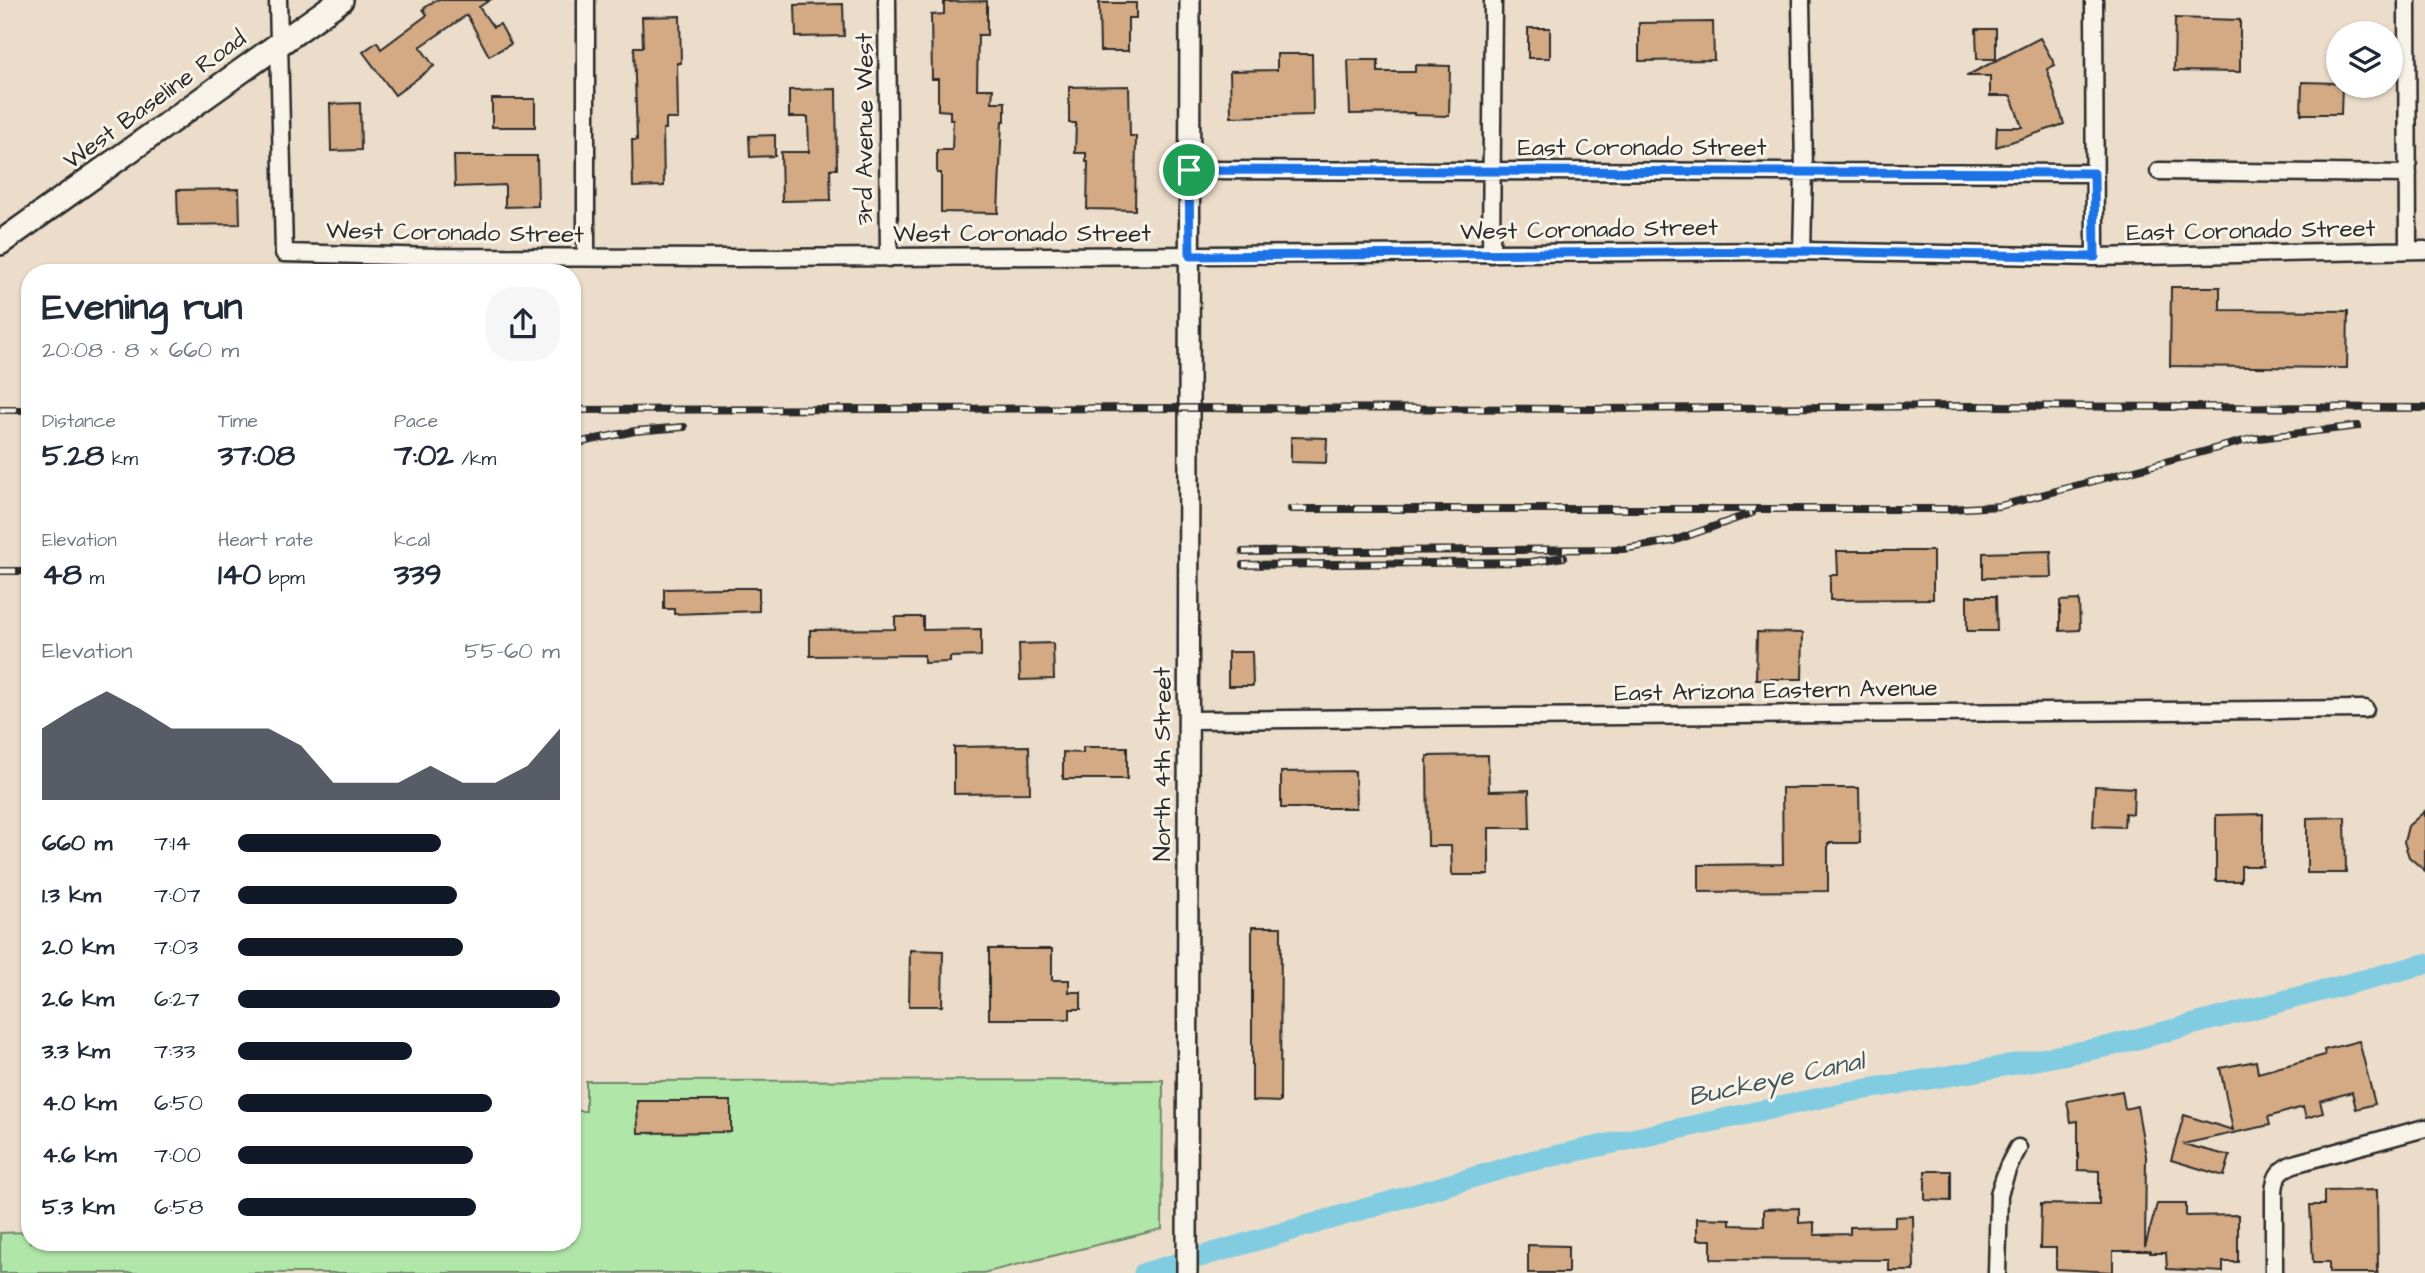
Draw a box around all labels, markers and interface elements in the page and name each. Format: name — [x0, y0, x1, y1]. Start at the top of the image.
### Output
map controls — [2326, 21, 2403, 98]
button: layers — [2326, 21, 2403, 98]
street label: West Baseline Road — [57, 22, 253, 178]
street label: 3rd Avenue West — [848, 33, 882, 225]
street label: East Coronado Street — [1518, 131, 1767, 165]
pin — [1159, 140, 1219, 200]
icon: arrive — [1170, 151, 1208, 189]
street label: West Coronado Street — [1460, 211, 1718, 249]
street label: East Coronado Street — [2126, 212, 2376, 250]
street label: West Coronado Street — [326, 214, 584, 252]
street label: West Coronado Street — [893, 217, 1151, 251]
text: Evening run — [42, 282, 243, 334]
button: share — [486, 287, 560, 361]
text: 20:08 · 8 × 660 m — [42, 334, 239, 366]
text: Distance — [42, 408, 116, 435]
text: Time — [218, 408, 258, 435]
text: Pace — [394, 408, 438, 435]
text: 5.28 — [42, 435, 104, 477]
text: 37:08 — [218, 435, 295, 477]
text: 7:02 — [394, 435, 454, 477]
text: km — [104, 446, 138, 473]
text: /km — [454, 446, 496, 473]
text: Elevation — [42, 527, 117, 554]
text: Heart rate — [218, 527, 313, 554]
text: kcal — [394, 527, 430, 554]
text: 48 — [42, 554, 82, 596]
text: 140 — [218, 554, 261, 596]
text: 339 — [394, 554, 442, 596]
text: m — [82, 565, 104, 592]
text: bpm — [261, 565, 305, 592]
text: Elevation — [42, 635, 133, 667]
text: 55–60 m — [464, 635, 560, 667]
street label: North 4th Street — [1146, 666, 1180, 861]
street label: East Arizona Eastern Avenue — [1614, 671, 1938, 711]
text: 660 m — [42, 827, 112, 859]
text: 7:14 — [154, 827, 191, 859]
text: 1.3 km — [42, 879, 101, 911]
text: 7:07 — [154, 879, 201, 911]
text: 2.0 km — [42, 931, 114, 963]
text: 7:03 — [154, 931, 198, 963]
text: 2.6 km — [42, 983, 114, 1015]
text: 6:27 — [154, 983, 200, 1015]
text: 3.3 km — [42, 1035, 110, 1067]
text: 7:33 — [154, 1035, 195, 1067]
water label: Buckeye Canal — [1685, 1042, 1870, 1116]
text: 4.0 km — [42, 1087, 117, 1119]
text: 6:50 — [154, 1087, 203, 1119]
text: 4.6 km — [42, 1139, 117, 1171]
text: 7:00 — [154, 1139, 201, 1171]
text: 5.3 km — [42, 1191, 114, 1223]
text: 6:58 — [154, 1191, 203, 1223]

